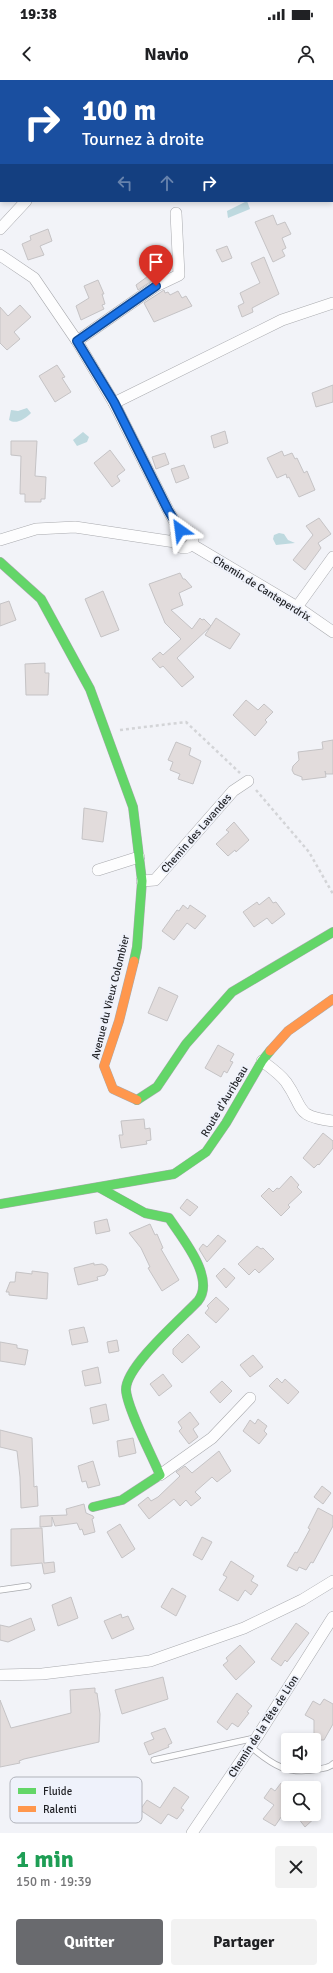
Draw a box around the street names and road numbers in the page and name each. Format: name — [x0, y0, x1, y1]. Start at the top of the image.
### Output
street label: Chemin de Canteperdrix — [210, 553, 313, 624]
street label: Chemin des Lavandes — [158, 791, 234, 876]
street label: Avenue du Vieux Colombier — [89, 934, 132, 1061]
street label: Route d'Auribeau — [198, 1063, 251, 1139]
street label: Chemin de la Tête de Lion — [225, 1673, 301, 1780]

